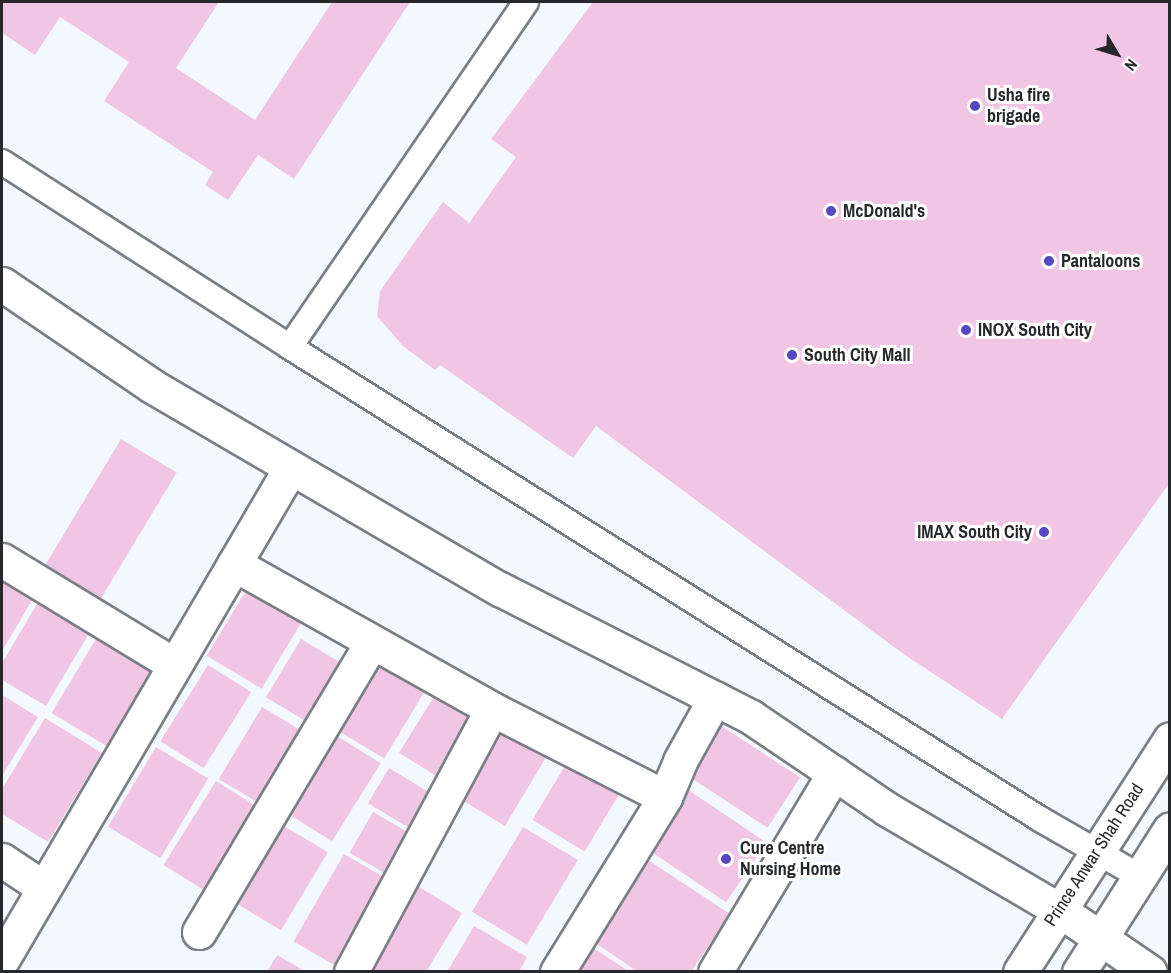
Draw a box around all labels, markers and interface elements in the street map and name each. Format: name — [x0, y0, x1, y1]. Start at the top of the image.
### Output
north arrow — [1087, 24, 1147, 84]
text: N — [1120, 55, 1143, 76]
place label: Usha fire brigade — [987, 85, 1050, 128]
marker: Usha fire brigade — [968, 99, 982, 113]
place label: McDonald's — [843, 200, 925, 222]
marker: McDonald's — [824, 204, 838, 218]
place label: Pantaloons — [1061, 250, 1141, 272]
marker: Pantaloons — [1042, 254, 1056, 268]
place label: INOX South City — [978, 319, 1092, 341]
marker: INOX South City — [959, 323, 973, 337]
place label: South City Mall — [804, 344, 911, 366]
marker: South City Mall — [785, 348, 799, 362]
place label: IMAX South City — [917, 521, 1032, 543]
marker: IMAX South City — [1037, 525, 1051, 539]
street label: Prince Anwar Shah Road — [1040, 779, 1148, 931]
place label: Cure Centre Nursing Home — [740, 838, 841, 880]
marker: Cure Centre Nursing Home — [717, 850, 735, 868]

